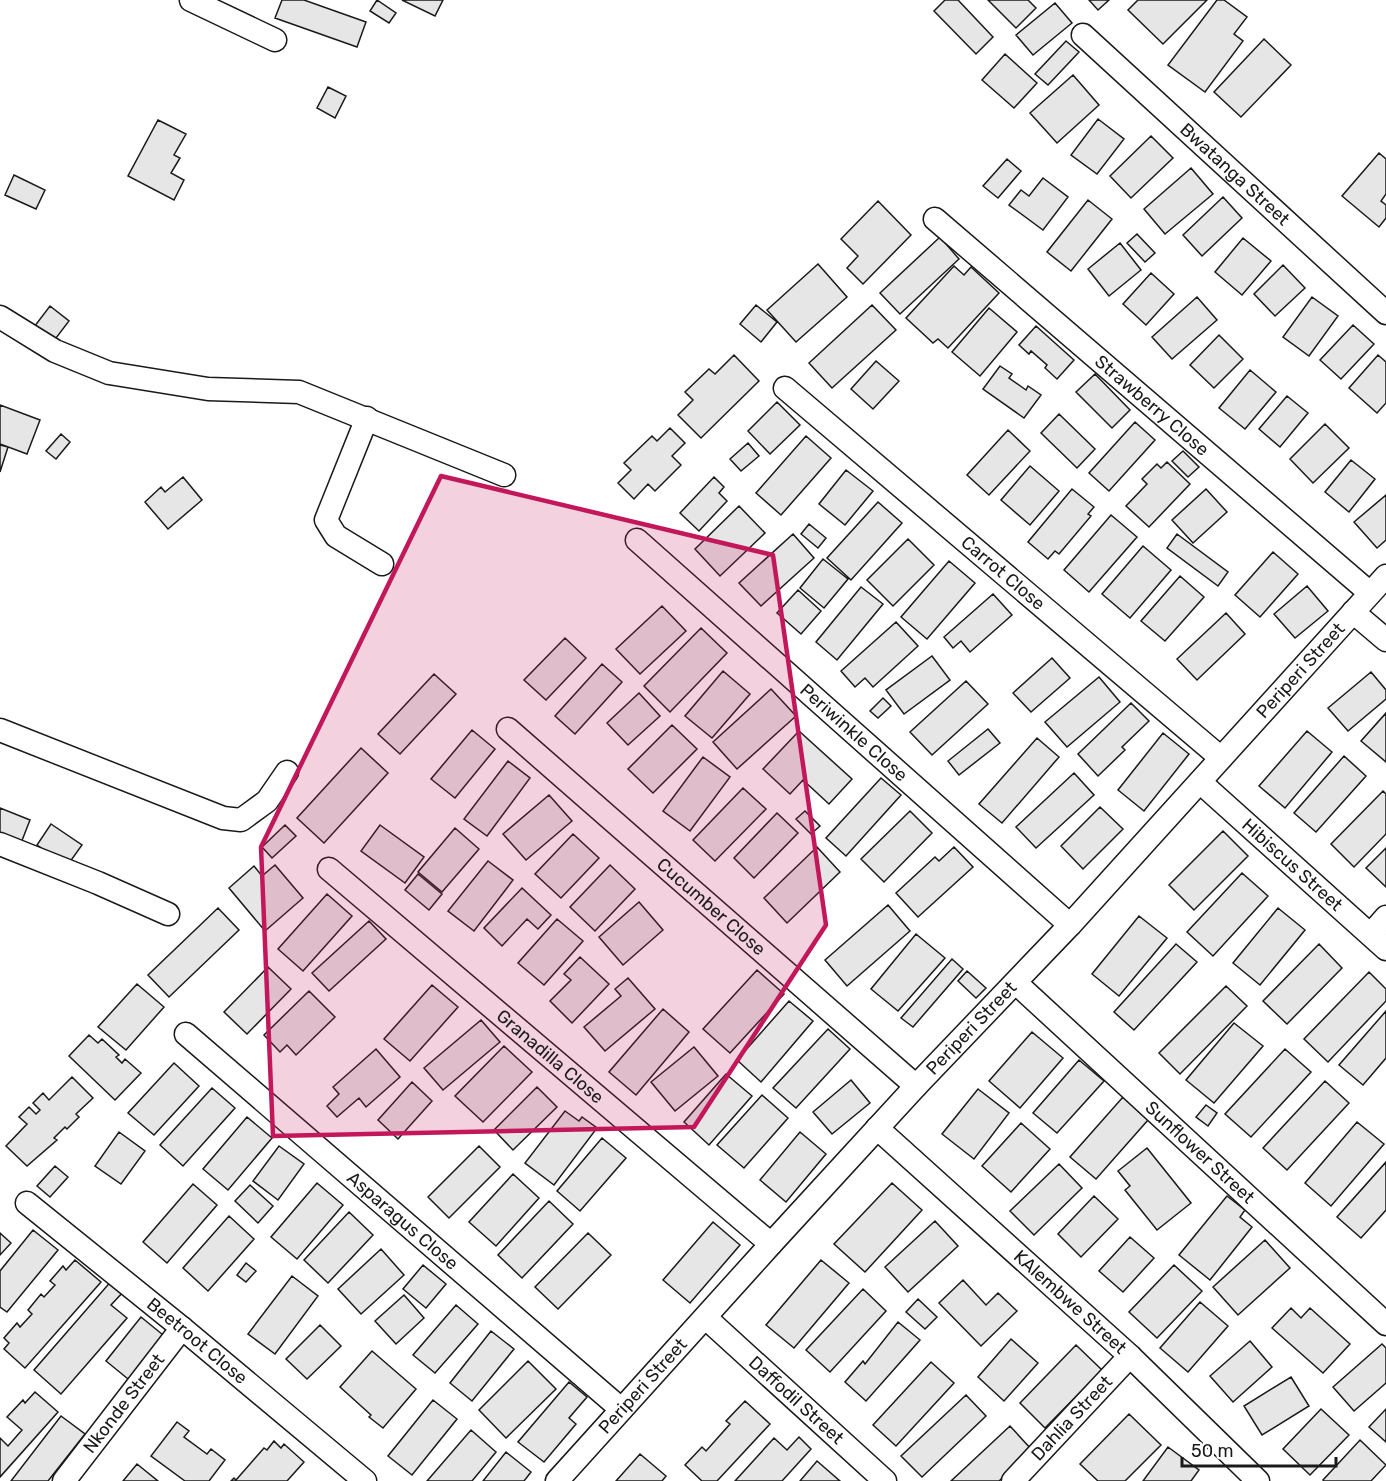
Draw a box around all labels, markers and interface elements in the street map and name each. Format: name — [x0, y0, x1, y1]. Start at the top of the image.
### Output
street label: Bwatanga Street — [1175, 118, 1294, 230]
street label: Strawberry Close — [1090, 350, 1214, 461]
street label: Carrot Close — [957, 531, 1050, 615]
street label: Periperi Street — [1252, 618, 1349, 723]
street label: Periwinkle Close — [795, 679, 912, 786]
street label: Hibiscus Street — [1237, 814, 1347, 916]
street label: Cucumber Close — [652, 853, 770, 960]
street label: Periperi Street — [922, 977, 1021, 1079]
street label: Granadilla Close — [492, 1005, 608, 1108]
street label: Sunflower Street — [1141, 1097, 1259, 1208]
street label: Asparagus Close — [343, 1167, 463, 1275]
street label: KAlembwe Street — [1009, 1245, 1131, 1359]
street label: Beetroot Close — [142, 1293, 252, 1389]
street label: Periperi Street — [594, 1334, 692, 1438]
street label: Nkonde Street — [79, 1349, 169, 1458]
street label: Daffodil Street — [744, 1351, 848, 1449]
street label: Dahlia Street — [1027, 1371, 1117, 1465]
scale bar — [1182, 1430, 1336, 1468]
text: 50 m — [1191, 1440, 1234, 1462]

